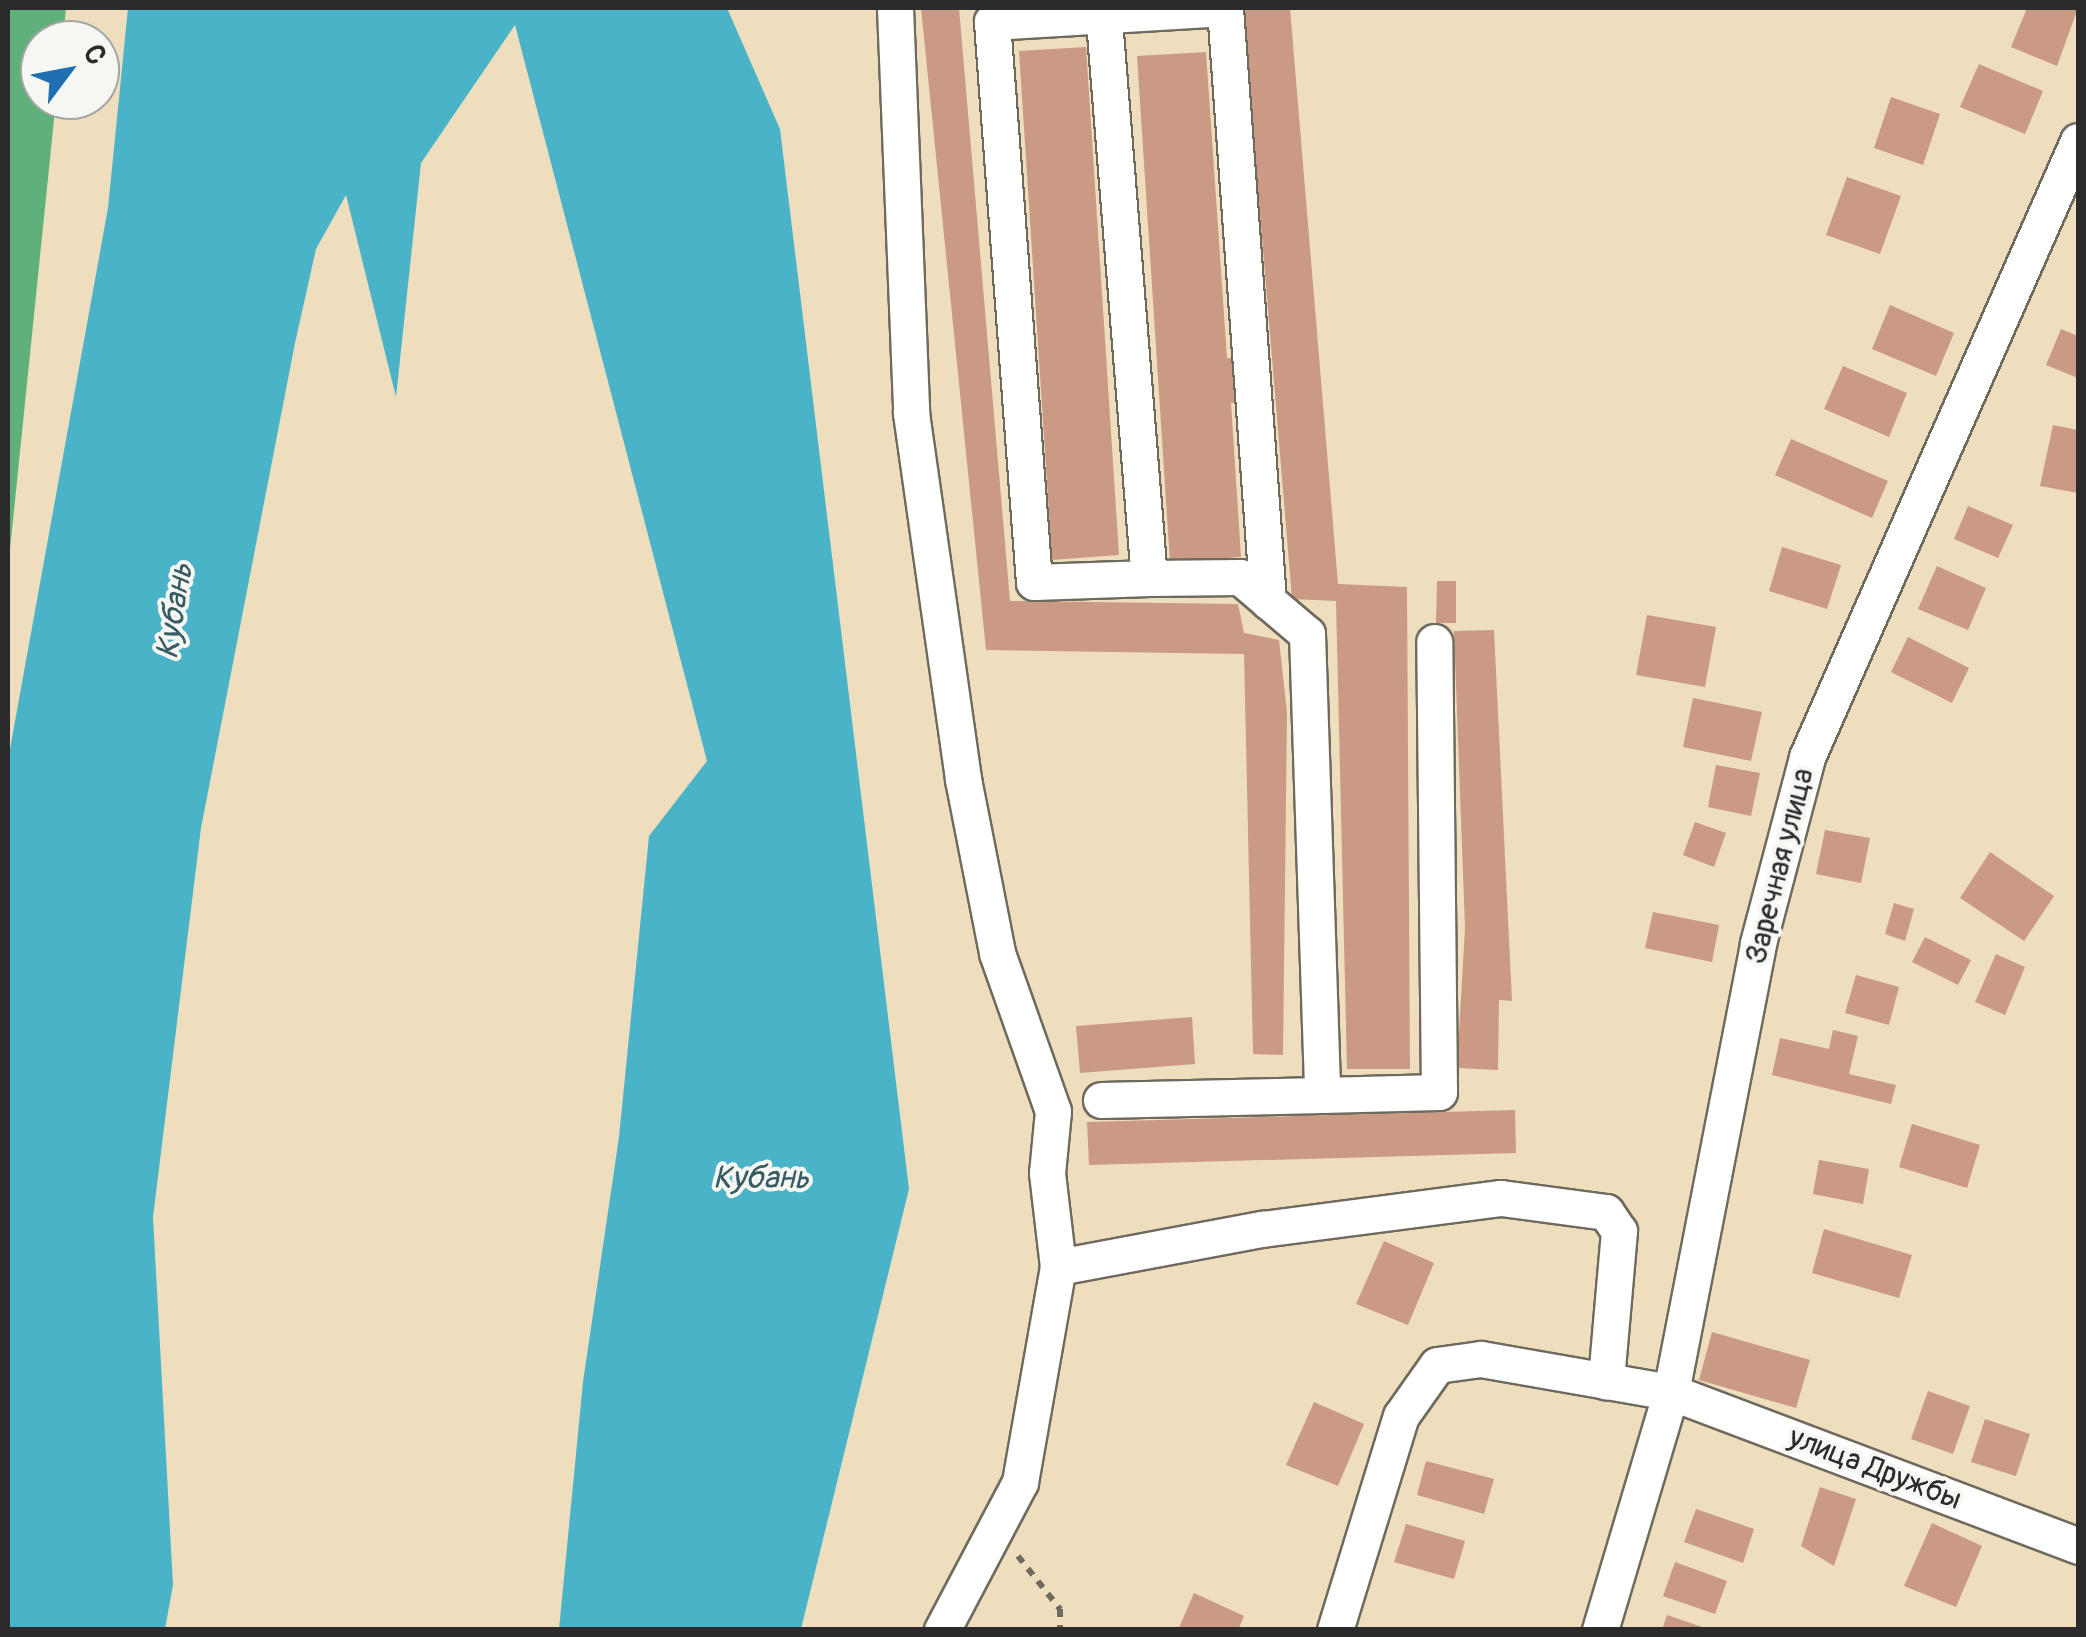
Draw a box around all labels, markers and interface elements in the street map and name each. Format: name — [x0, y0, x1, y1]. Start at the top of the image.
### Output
north arrow — [20, 20, 120, 120]
text: С — [75, 38, 114, 71]
water label: Кубань — [149, 561, 201, 661]
street label: Заречная улица — [1738, 764, 1822, 968]
water label: Кубань — [713, 1159, 809, 1197]
street label: улица Дружбы — [1784, 1420, 1966, 1518]

